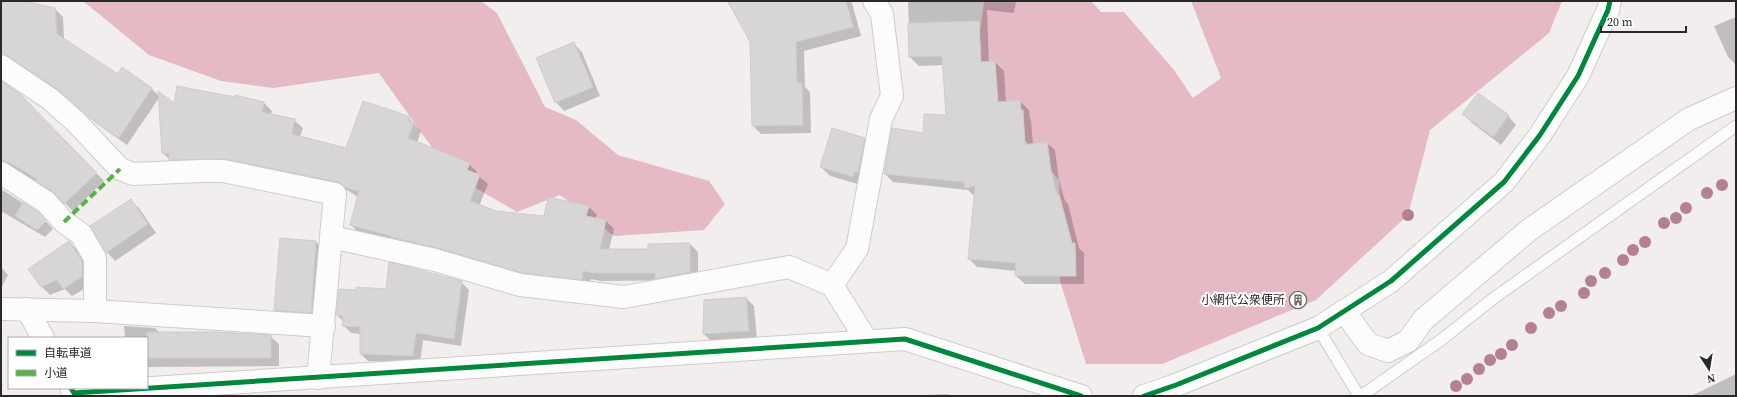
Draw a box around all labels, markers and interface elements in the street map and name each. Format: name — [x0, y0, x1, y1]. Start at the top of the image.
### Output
scale bar — [1601, 8, 1686, 34]
text: 20 m — [1607, 14, 1633, 30]
building icon: 小網代公衆便所 — [1288, 290, 1308, 310]
place label: 小網代公衆便所 — [1201, 292, 1285, 308]
legend — [8, 337, 148, 389]
text: 自転車道 — [44, 345, 92, 361]
north arrow — [1689, 349, 1729, 389]
text: 小道 — [44, 365, 68, 381]
text: N — [1705, 370, 1716, 386]

